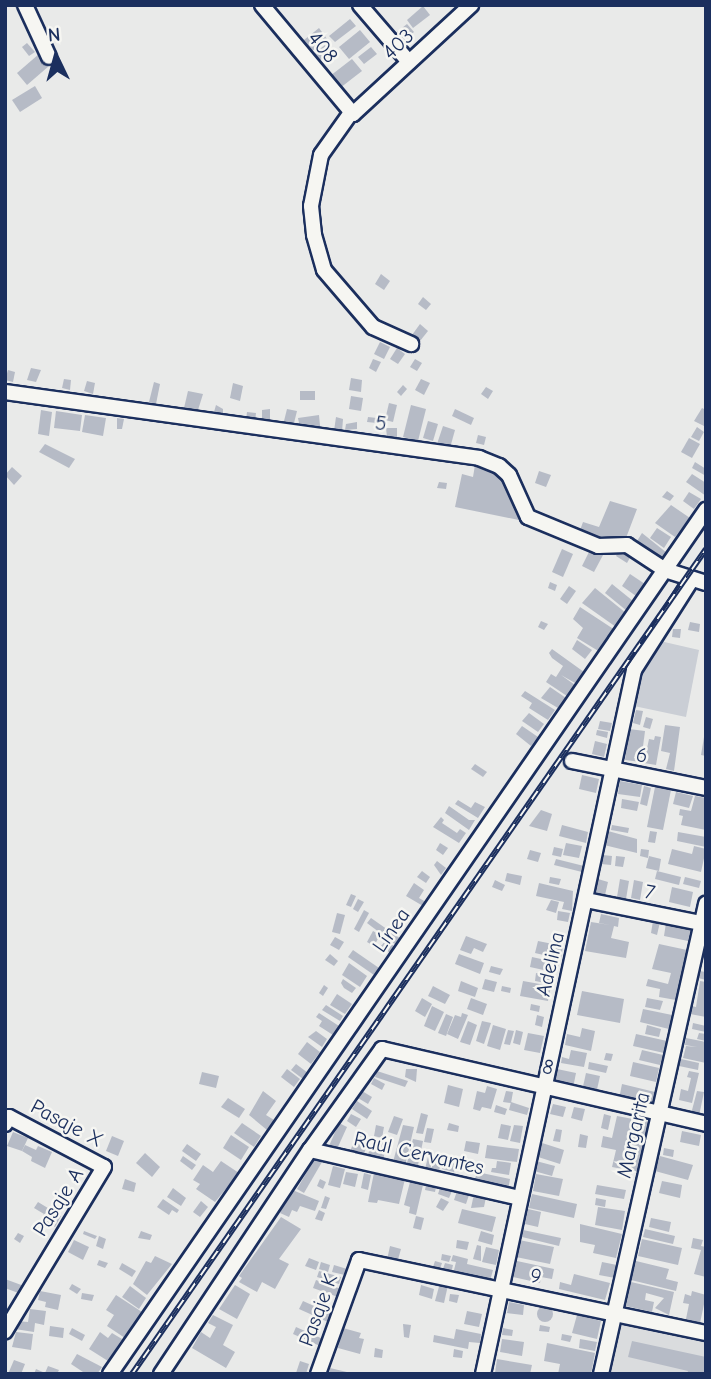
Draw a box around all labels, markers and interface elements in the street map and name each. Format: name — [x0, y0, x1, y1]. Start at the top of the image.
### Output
north arrow — [21, 21, 91, 91]
street label: 403 — [377, 23, 419, 65]
text: N — [47, 24, 61, 47]
street label: 408 — [303, 26, 343, 68]
street label: 5 — [374, 410, 388, 436]
street label: 6 — [634, 742, 650, 768]
street label: 7 — [643, 879, 657, 905]
street label: Línea — [367, 903, 415, 957]
street label: Adelina — [530, 929, 570, 999]
street label: 8 — [540, 1054, 556, 1080]
street label: Margarita — [611, 1090, 655, 1180]
street label: Pasaje X — [27, 1094, 107, 1152]
street label: Raúl Cervantes — [352, 1126, 486, 1180]
street label: Pasaje A — [27, 1163, 89, 1241]
street label: 9 — [528, 1263, 544, 1289]
street label: Pasaje K — [293, 1270, 343, 1350]

